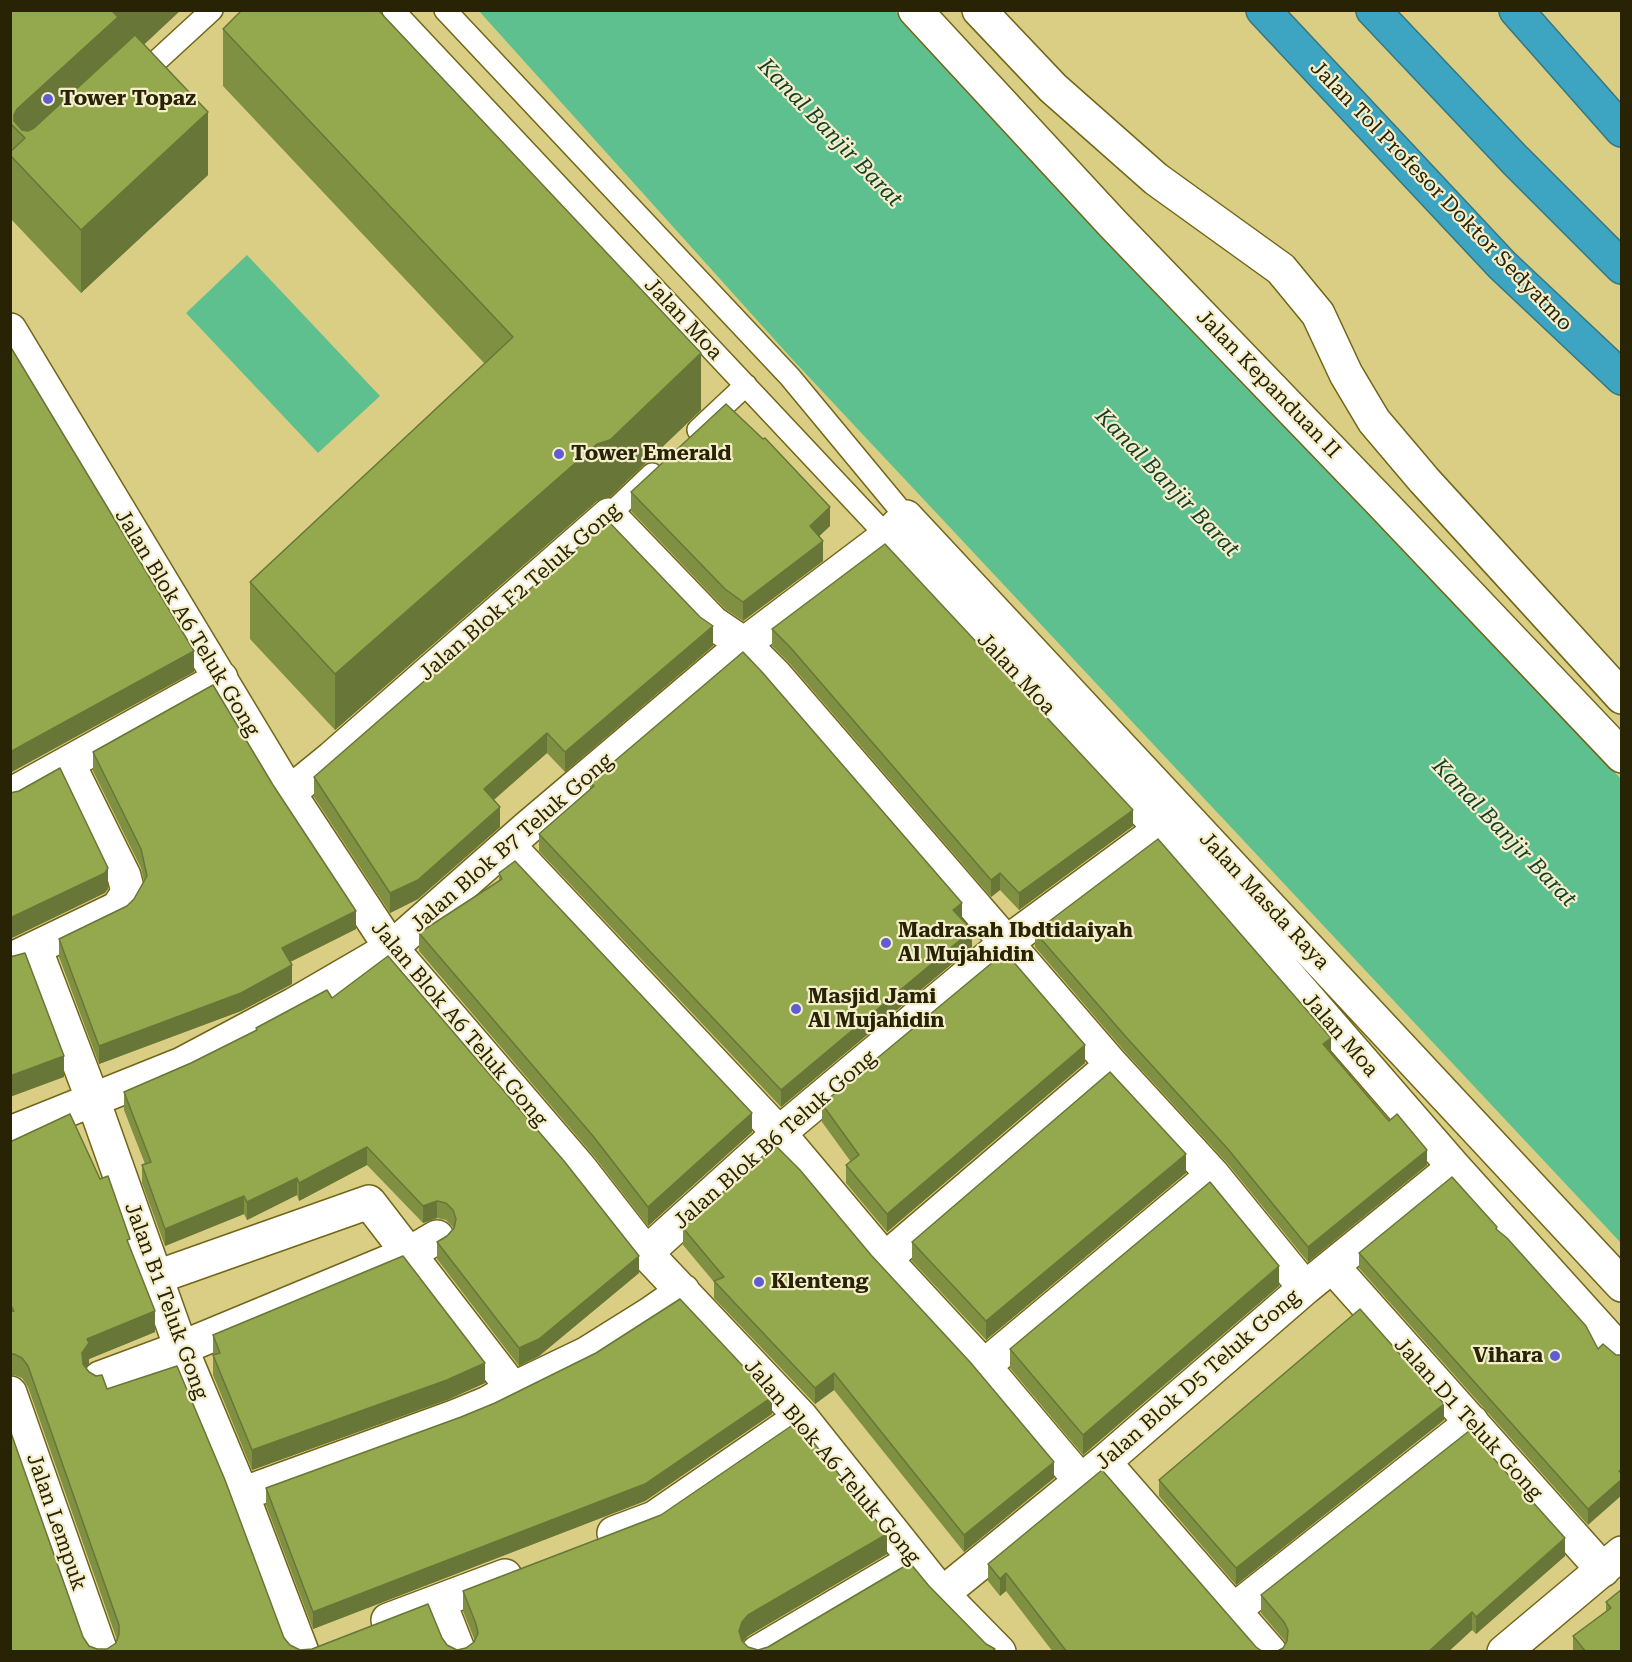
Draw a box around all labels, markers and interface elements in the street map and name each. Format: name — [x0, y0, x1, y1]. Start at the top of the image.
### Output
water label: Kanal Banjir Barat — [752, 53, 908, 213]
street label: Jalan Tol Profesor Doktor Sedyatmo — [1305, 55, 1577, 337]
place label: Tower Topaz — [60, 86, 196, 112]
marker: Tower Topaz — [41, 92, 55, 106]
street label: Jalan Moa — [639, 273, 727, 365]
street label: Jalan Kepanduan II — [1191, 304, 1345, 464]
water label: Kanal Banjir Barat — [1089, 403, 1245, 563]
place label: Tower Emerald — [571, 441, 731, 467]
marker: Tower Emerald — [552, 447, 566, 461]
street label: Jalan Blok F2 Teluk Gong — [414, 498, 626, 686]
street label: Jalan Blok A6 Teluk Gong — [109, 505, 265, 741]
street label: Jalan Moa — [972, 628, 1060, 720]
street label: Jalan Blok B7 Teluk Gong — [406, 748, 618, 938]
water label: Kanal Banjir Barat — [1426, 753, 1582, 913]
street label: Jalan Masda Raya — [1194, 827, 1334, 975]
street label: Jalan Blok A6 Teluk Gong — [366, 916, 552, 1132]
place label: Madrasah Ibdtidaiyah Al Mujahidin — [898, 918, 1133, 968]
marker: Madrasah Ibdtidaiyah Al Mujahidin — [879, 936, 893, 950]
place label: Masjid Jami Al Mujahidin — [808, 984, 944, 1034]
street label: Jalan Moa — [1297, 988, 1383, 1082]
marker: Masjid Jami Al Mujahidin — [789, 1002, 803, 1016]
street label: Jalan Blok B6 Teluk Gong — [669, 1045, 881, 1235]
street label: Jalan B1 Teluk Gong — [119, 1199, 213, 1403]
place label: Klenteng — [771, 1269, 868, 1295]
marker: Klenteng — [752, 1275, 766, 1289]
street label: Jalan Blok D5 Teluk Gong — [1091, 1284, 1305, 1476]
street label: Jalan D1 Teluk Gong — [1388, 1332, 1548, 1506]
place label: Vihara — [1473, 1343, 1543, 1369]
marker: Vihara — [1548, 1349, 1562, 1363]
street label: Jalan Blok A6 Teluk Gong — [739, 1354, 925, 1570]
street label: Jalan Lempuk — [21, 1450, 91, 1594]

